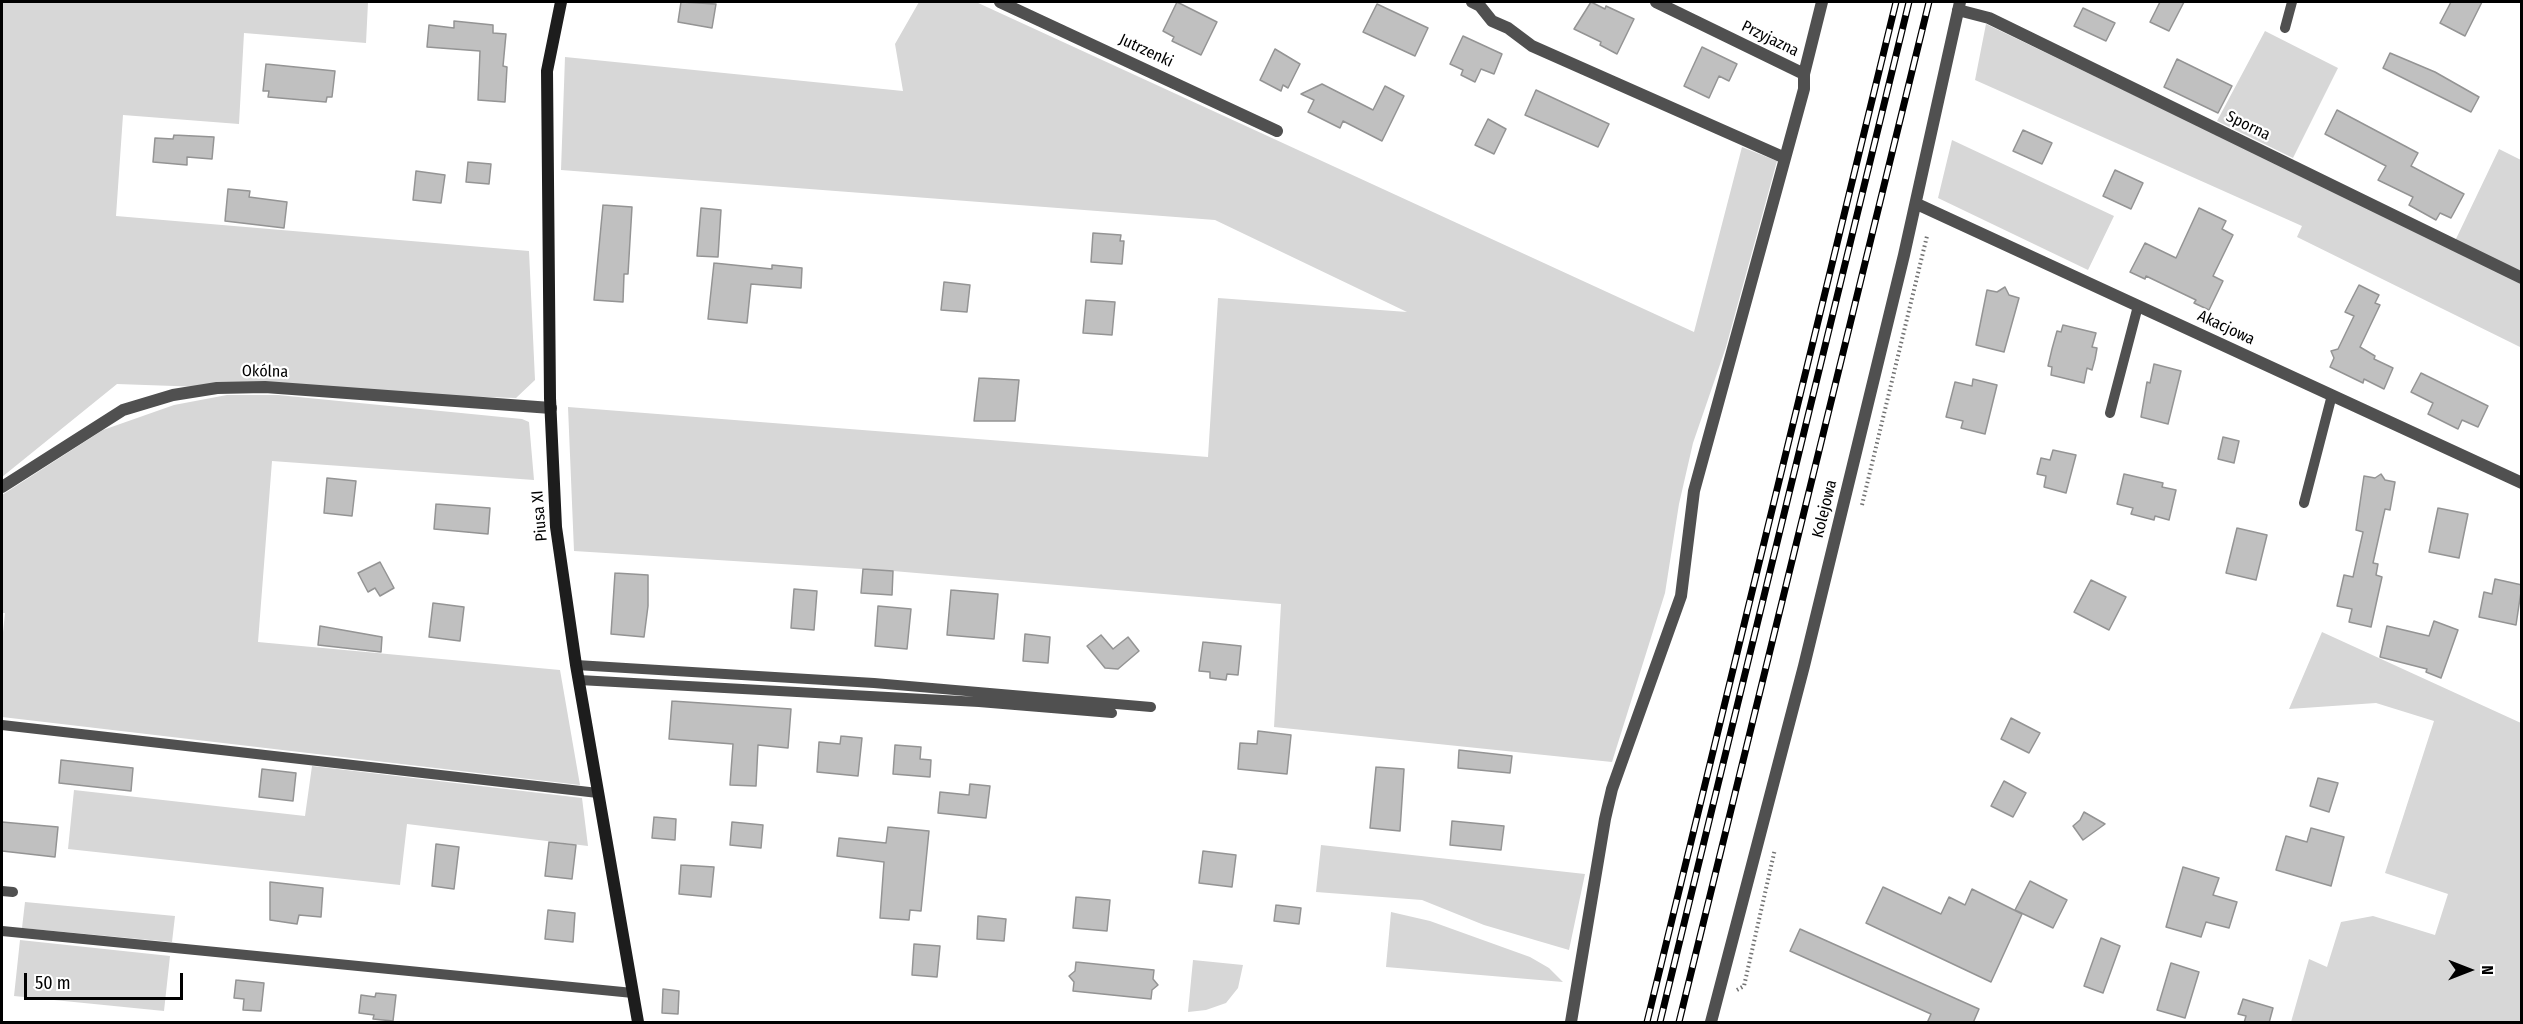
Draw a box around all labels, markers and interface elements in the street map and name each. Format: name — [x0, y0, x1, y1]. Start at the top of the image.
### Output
street label: Przyjazna — [1738, 17, 1802, 61]
street label: Jutrzenki — [1116, 30, 1176, 72]
street label: Sporna — [2223, 107, 2273, 145]
street label: Akacjowa — [2194, 306, 2258, 350]
street label: Okólna — [242, 362, 288, 382]
street label: Kolejowa — [1809, 478, 1841, 540]
street label: Piusa XI — [528, 490, 552, 542]
north arrow — [2439, 940, 2499, 1000]
scale bar — [27, 961, 186, 999]
text: N — [2478, 965, 2497, 975]
text: 50 m — [35, 972, 71, 994]

